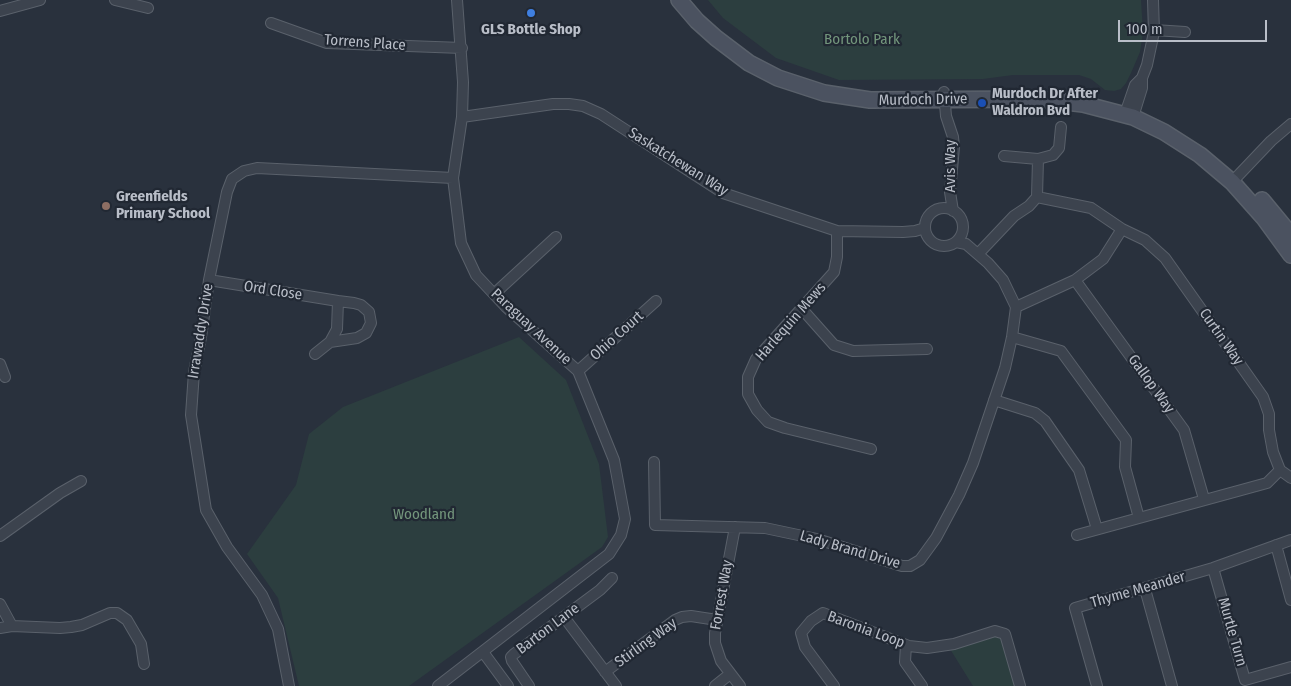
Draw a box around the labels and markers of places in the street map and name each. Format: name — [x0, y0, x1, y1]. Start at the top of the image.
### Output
marker: GLS Bottle Shop — [525, 7, 537, 19]
place label: GLS Bottle Shop — [481, 21, 581, 39]
place label: Murdoch Dr After Waldron Bvd — [992, 85, 1098, 120]
marker: Murdoch Dr After Waldron Bvd — [976, 97, 988, 109]
place label: Greenfields Primary School — [116, 188, 210, 223]
marker: Greenfields Primary School — [100, 200, 112, 212]

